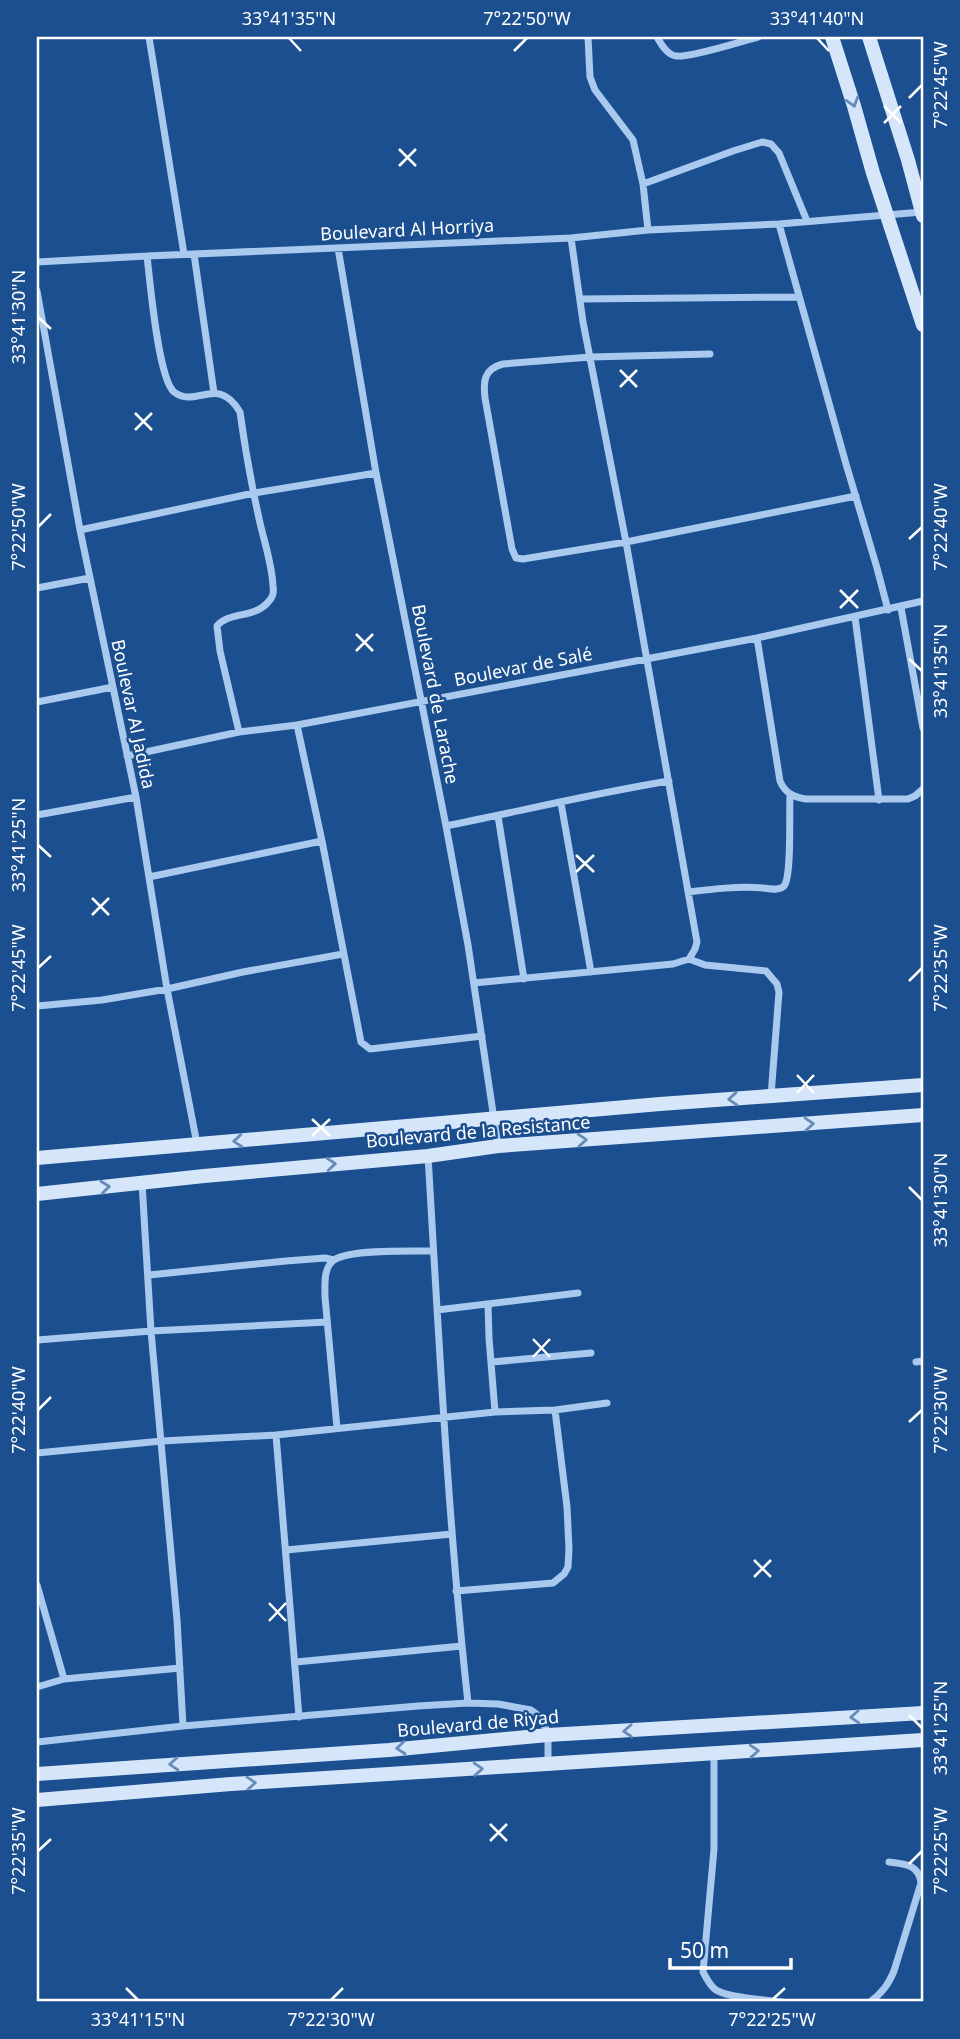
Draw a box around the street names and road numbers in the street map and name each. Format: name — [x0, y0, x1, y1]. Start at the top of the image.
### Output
street label: Boulevard Al Horriya — [319, 212, 495, 246]
street label: Boulevard de Larache — [407, 602, 465, 786]
street label: Boulevar Al Jadida — [106, 637, 162, 791]
street label: Boulevar de Salé — [452, 641, 594, 691]
street label: Boulevard de la Resistance — [365, 1109, 591, 1153]
street label: Boulevard de Riyad — [396, 1704, 560, 1742]

